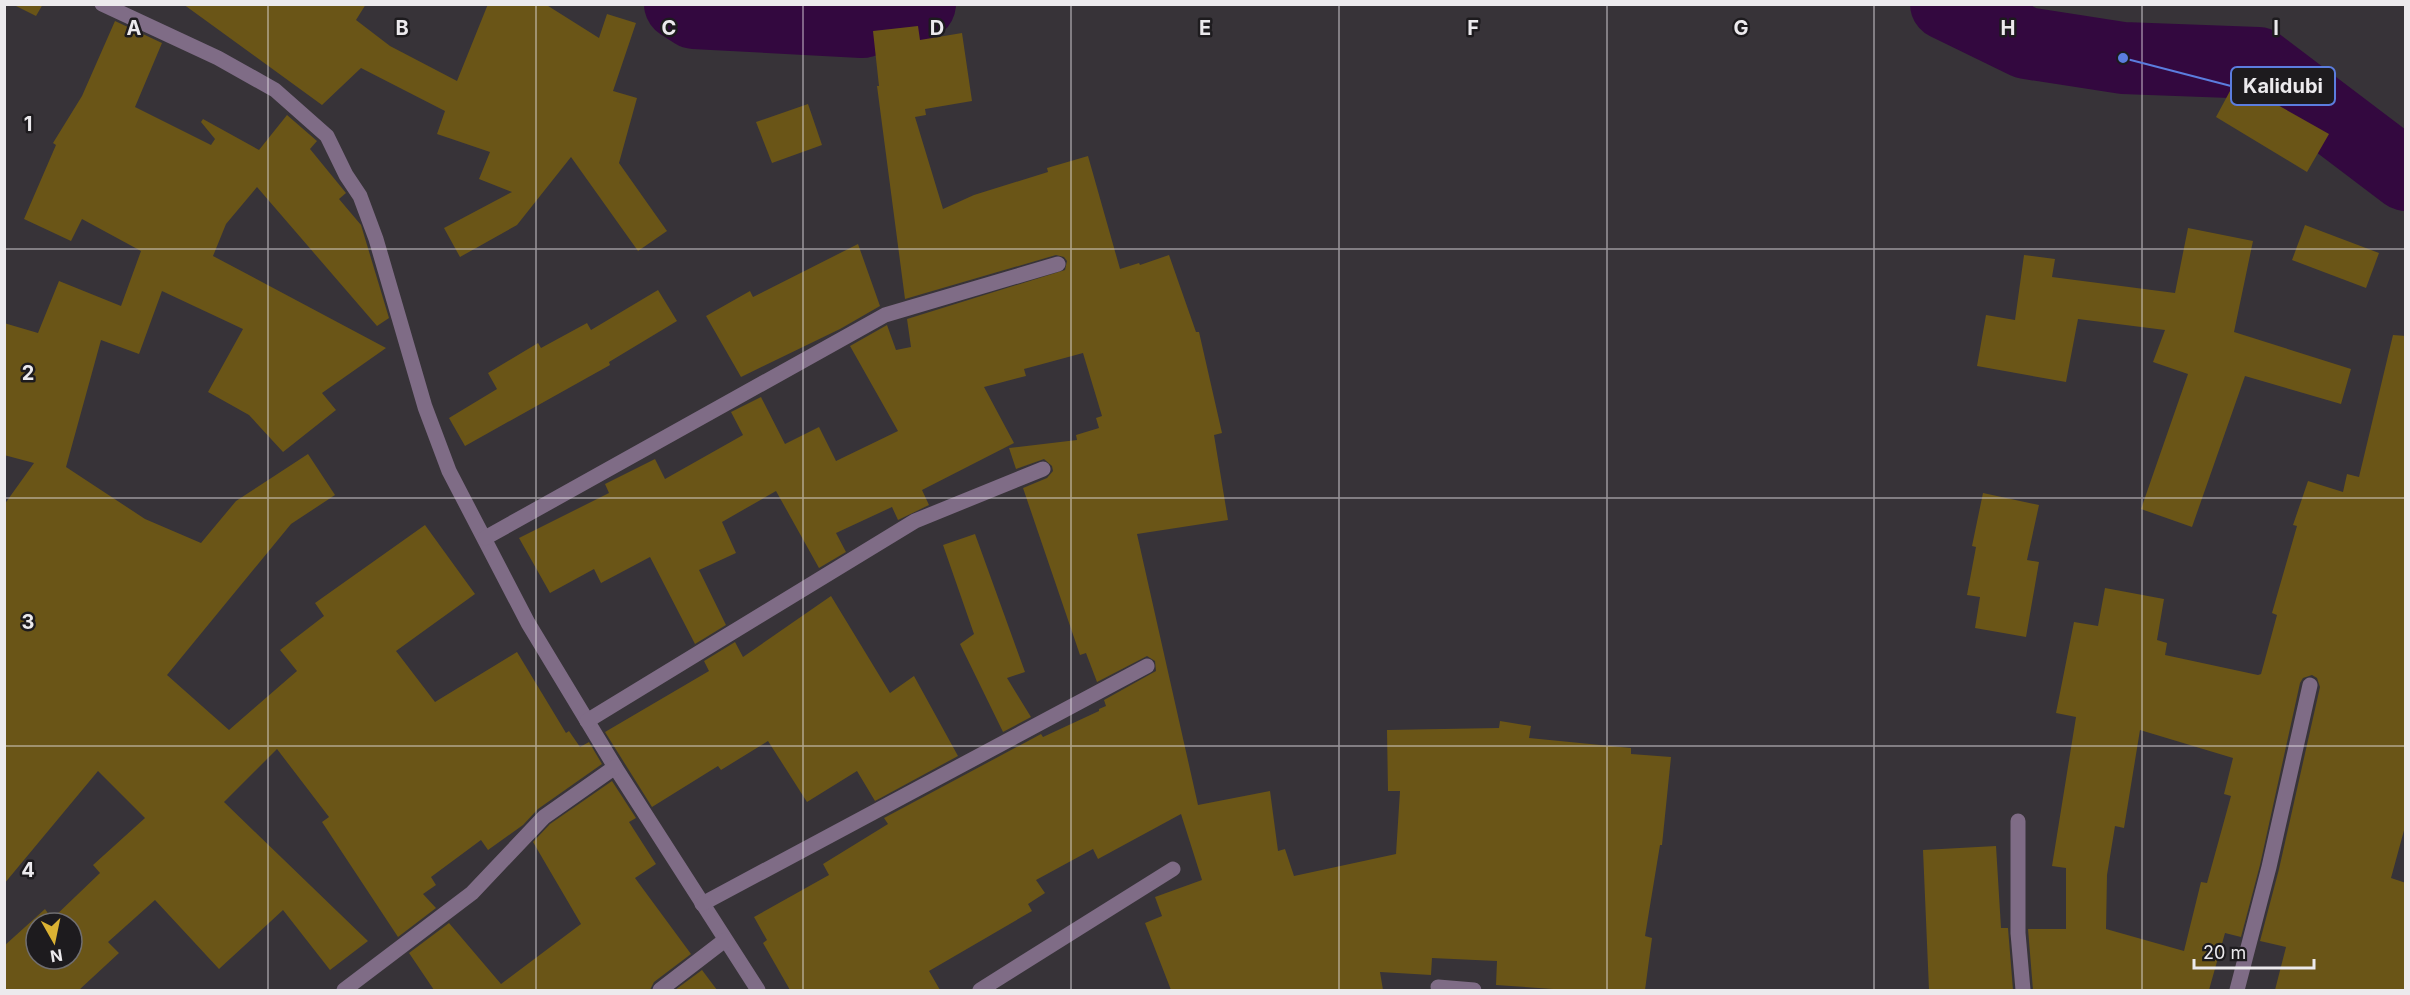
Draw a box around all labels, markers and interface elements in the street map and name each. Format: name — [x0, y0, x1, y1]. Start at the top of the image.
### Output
text: A — [127, 16, 142, 40]
text: B — [395, 16, 409, 40]
text: C — [662, 16, 676, 40]
text: D — [930, 16, 944, 40]
text: E — [1199, 16, 1211, 40]
text: F — [1467, 16, 1479, 40]
text: G — [1733, 16, 1749, 40]
text: H — [2001, 16, 2015, 40]
text: I — [2273, 16, 2279, 40]
callout: Kalidubi — [2231, 67, 2335, 105]
text: Kalidubi — [2243, 74, 2323, 98]
text: 1 — [24, 112, 32, 136]
text: 2 — [22, 361, 34, 385]
text: 3 — [22, 610, 34, 634]
text: 4 — [21, 858, 35, 882]
north arrow — [24, 911, 84, 971]
scale bar — [2194, 932, 2314, 970]
text: 20 m — [2203, 942, 2246, 963]
text: N — [49, 945, 64, 967]

